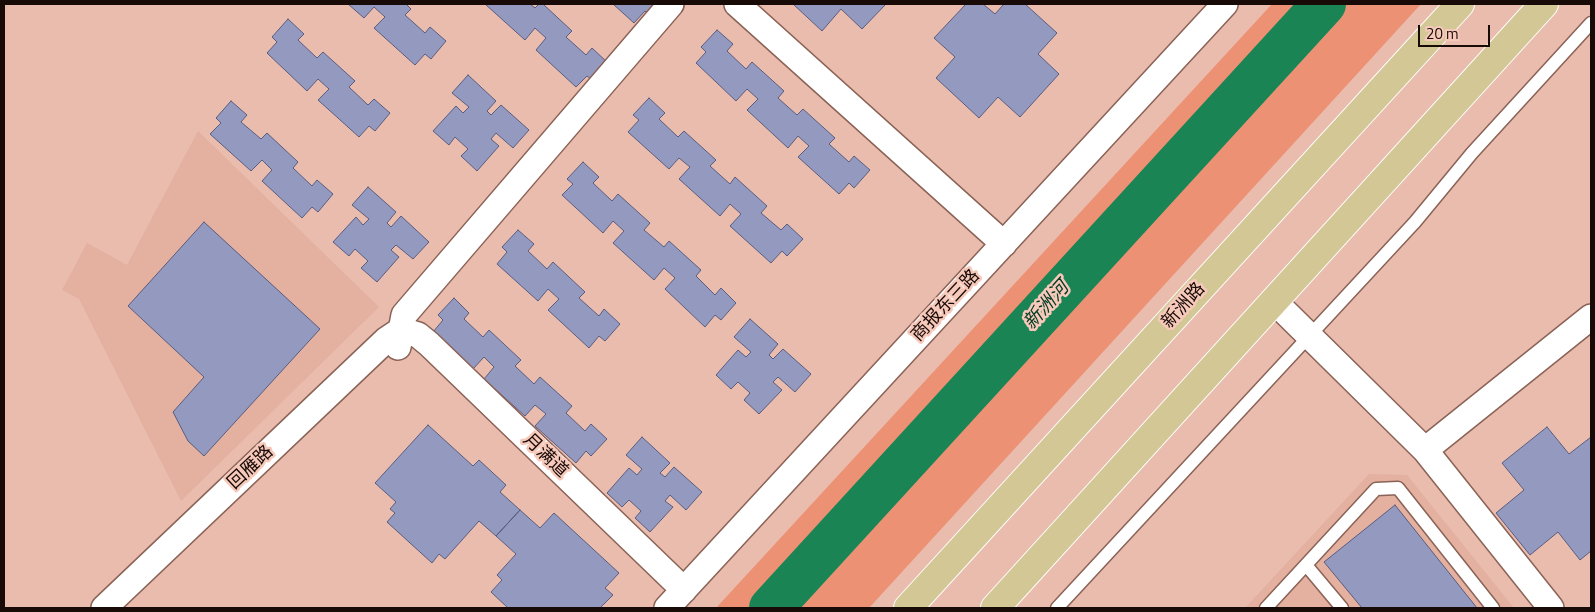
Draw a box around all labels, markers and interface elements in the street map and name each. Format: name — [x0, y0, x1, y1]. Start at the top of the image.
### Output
scale bar — [1420, 15, 1492, 47]
text: 20 m — [1426, 22, 1459, 45]
street label: 商报东三路 — [907, 266, 985, 346]
water label: 新洲河 — [1019, 277, 1075, 335]
street label: 新洲路 — [1158, 279, 1210, 333]
street label: 月满道 — [518, 429, 572, 483]
street label: 回雁路 — [224, 442, 278, 494]

